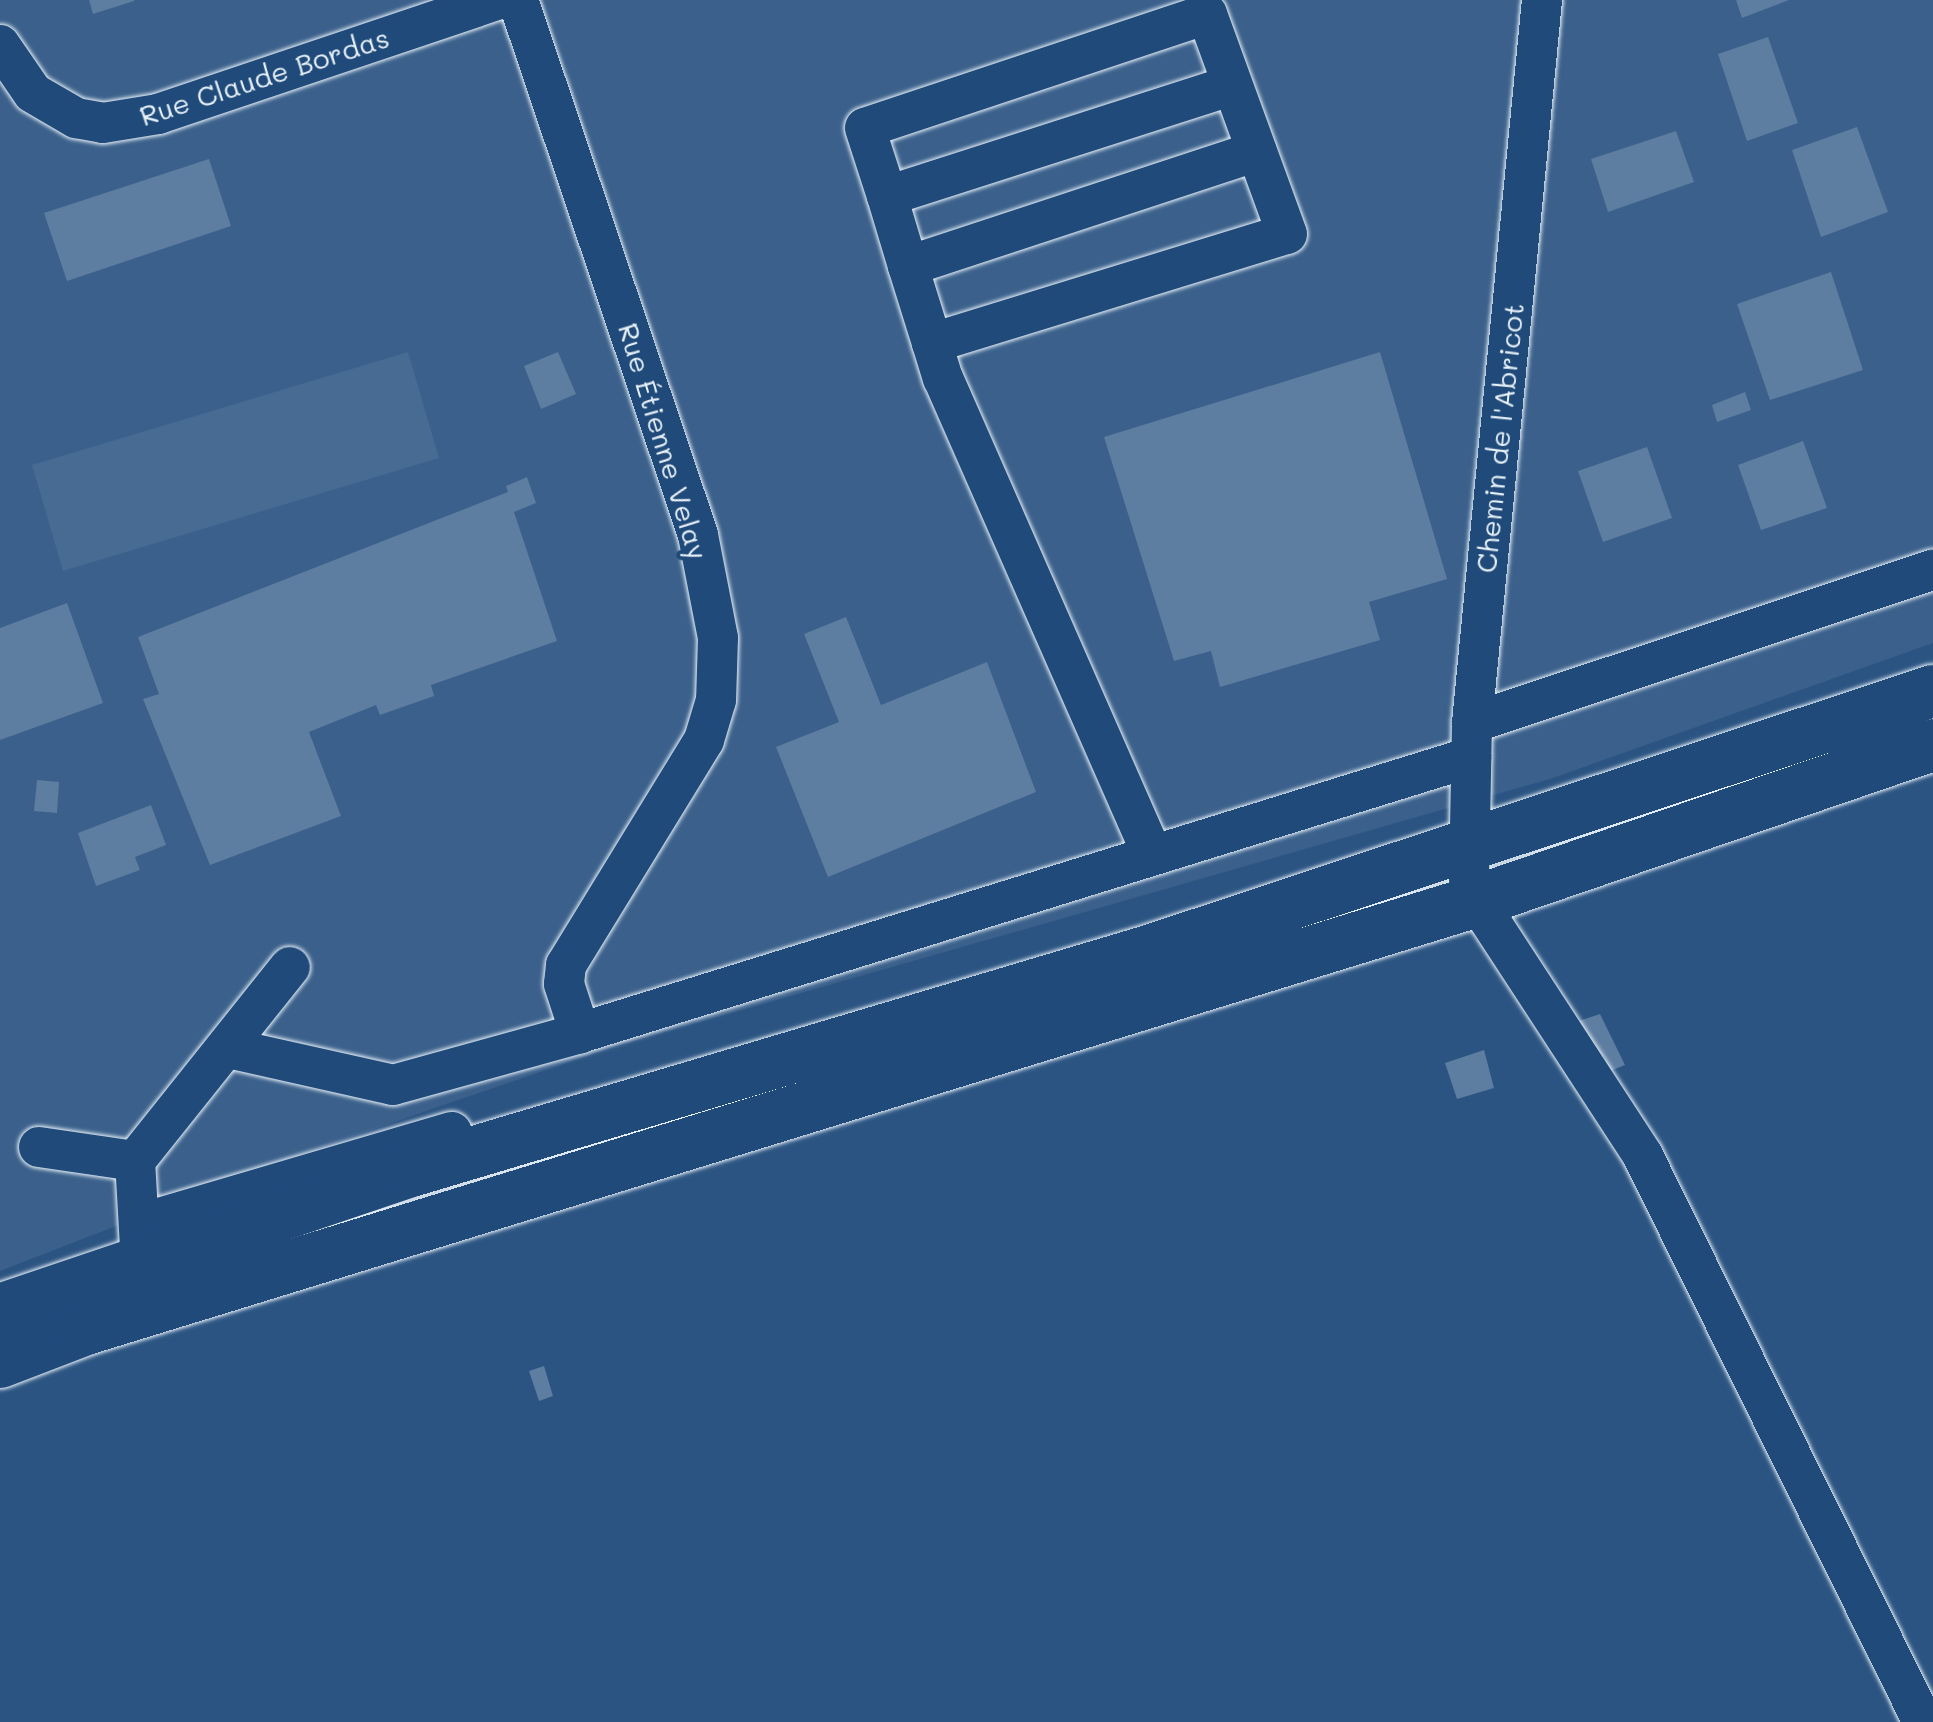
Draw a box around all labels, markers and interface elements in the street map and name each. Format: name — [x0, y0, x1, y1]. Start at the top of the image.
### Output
street label: Rue Claude Bordas — [135, 20, 393, 132]
street label: Chemin de l'Abricot — [1468, 302, 1530, 574]
street label: Rue Étienne Velay — [612, 319, 716, 563]

